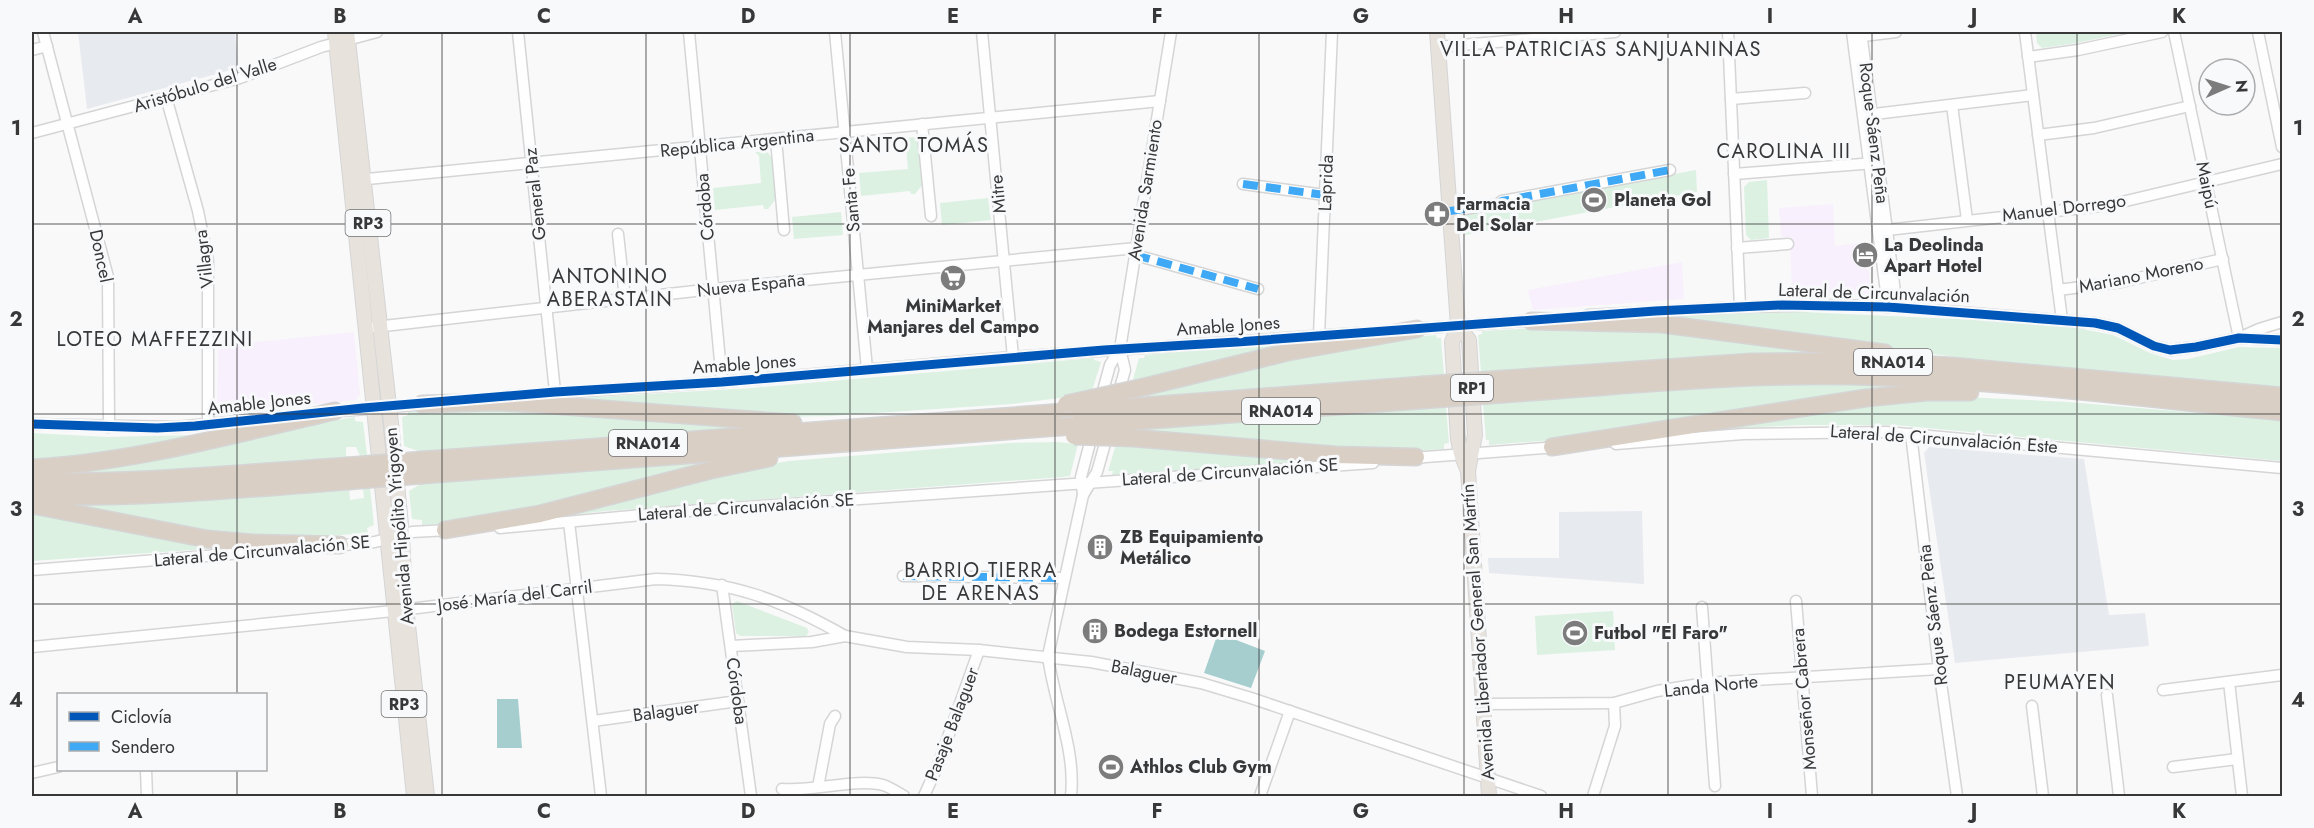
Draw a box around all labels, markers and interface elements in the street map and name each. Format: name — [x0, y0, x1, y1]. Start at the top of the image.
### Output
text: A — [127, 2, 143, 31]
text: B — [333, 2, 347, 31]
text: C — [537, 2, 551, 31]
text: D — [741, 2, 755, 31]
text: E — [947, 2, 959, 31]
text: F — [1151, 2, 1163, 31]
text: G — [1353, 2, 1369, 31]
text: H — [1558, 2, 1574, 31]
text: I — [1767, 2, 1773, 31]
text: J — [1967, 2, 1977, 31]
text: K — [2172, 2, 2186, 31]
district label: VILLA PATRICIAS SANJUANINAS — [1440, 35, 1762, 64]
street label: Aristóbulo del Valle — [130, 51, 280, 119]
north arrow — [2197, 57, 2257, 117]
street label: Roque Sáenz Peña — [1852, 61, 1896, 205]
text: N — [2230, 79, 2253, 93]
text: 1 — [11, 114, 21, 143]
text: 1 — [2293, 114, 2303, 143]
street label: Avenida Sarmiento — [1121, 117, 1169, 262]
street label: República Argentina — [659, 122, 815, 164]
district label: SANTO TOMÁS — [839, 131, 989, 160]
district label: CAROLINA III — [1717, 137, 1851, 166]
street label: General Paz — [517, 146, 553, 241]
street label: Laprida — [1312, 154, 1340, 212]
street label: Maipú — [2189, 159, 2225, 211]
street label: Santa Fe — [835, 167, 867, 233]
street label: Córdoba — [689, 172, 721, 242]
street label: Mitre — [983, 174, 1013, 214]
sports icon: Planeta Gol — [1579, 185, 1609, 215]
place label: Planeta Gol — [1614, 187, 1711, 213]
street label: Manuel Dorrego — [2001, 187, 2128, 228]
place label: Farmacia Del Solar — [1456, 191, 1534, 238]
pharmacy icon: Farmacia Del Solar — [1422, 199, 1452, 229]
road number: RP3 — [346, 210, 391, 236]
street label: Doncel — [83, 227, 119, 285]
street label: Villagra — [188, 228, 220, 290]
place label: La Deolinda Apart Hotel — [1883, 232, 1984, 279]
hotel icon: La Deolinda Apart Hotel — [1850, 240, 1880, 270]
street label: Mariano Moreno — [2077, 250, 2206, 300]
district label: ANTONINO ABERASTAIN — [547, 262, 673, 314]
supermarket icon: MiniMarket Manjares del Campo — [938, 263, 968, 293]
street label: Nueva España — [696, 266, 806, 304]
street label: Lateral de Circunvalación — [1778, 277, 1970, 309]
place label: MiniMarket Manjares del Campo — [867, 293, 1039, 340]
text: 2 — [9, 305, 23, 334]
text: 2 — [2291, 305, 2305, 334]
street label: Amable Jones — [1175, 309, 1281, 343]
district label: LOTEO MAFFEZZINI — [56, 325, 254, 354]
street label: Amable Jones — [691, 347, 797, 381]
road number: RNA014 — [1854, 349, 1932, 375]
road number: RP1 — [1451, 375, 1493, 401]
street label: Amable Jones — [206, 385, 312, 421]
road number: RNA014 — [1242, 398, 1320, 424]
street label: Lateral de Circunvalación Este — [1829, 418, 2059, 460]
street label: Avenida Hipólito Yrigoyen — [377, 426, 421, 626]
road number: RNA014 — [609, 430, 687, 456]
street label: Lateral de Circunvalación SE — [1121, 451, 1339, 493]
street label: Avenida Libertador General San Martín — [1455, 483, 1501, 781]
street label: Lateral de Circunvalación SE — [637, 486, 855, 528]
text: 3 — [10, 495, 22, 524]
text: 3 — [2292, 495, 2304, 524]
place label: ZB Equipamiento Metálico — [1120, 524, 1264, 571]
street label: Lateral de Circunvalación SE — [153, 529, 371, 573]
building icon: ZB Equipamiento Metálico — [1085, 532, 1115, 562]
street label: Roque Sáenz Peña — [1911, 543, 1955, 687]
district label: BARRIO TIERRA DE ARENAS — [904, 556, 1058, 608]
street label: José María del Carril — [434, 574, 594, 619]
building icon: Bodega Estornell — [1080, 616, 1110, 646]
place label: Bodega Estornell — [1114, 618, 1257, 644]
sports icon: Futbol "El Faro" — [1560, 618, 1590, 648]
place label: Futbol "El Faro" — [1594, 620, 1728, 646]
street label: Monseñor Cabrera — [1785, 627, 1823, 771]
street label: Balaguer — [1109, 653, 1180, 691]
street label: Córdoba — [719, 656, 755, 726]
street label: Pasaje Balaguer — [918, 663, 986, 785]
street label: Landa Norte — [1663, 668, 1759, 704]
district label: PEUMAYEN — [2004, 668, 2116, 697]
text: 4 — [9, 686, 23, 715]
text: 4 — [2291, 686, 2305, 715]
road number: RP3 — [382, 691, 426, 717]
legend — [57, 693, 267, 771]
street label: Balaguer — [631, 693, 702, 729]
text: Ciclovía — [111, 704, 172, 730]
text: Sendero — [111, 734, 175, 760]
sports icon: Athlos Club Gym — [1096, 752, 1126, 782]
place label: Athlos Club Gym — [1129, 754, 1272, 780]
text: A — [127, 797, 143, 826]
text: B — [333, 797, 347, 826]
text: C — [537, 797, 551, 826]
text: D — [741, 797, 755, 826]
text: E — [947, 797, 959, 826]
text: F — [1151, 797, 1163, 826]
text: G — [1353, 797, 1369, 826]
text: H — [1558, 797, 1574, 826]
text: I — [1767, 797, 1773, 826]
text: J — [1967, 797, 1977, 826]
text: K — [2172, 797, 2186, 826]

